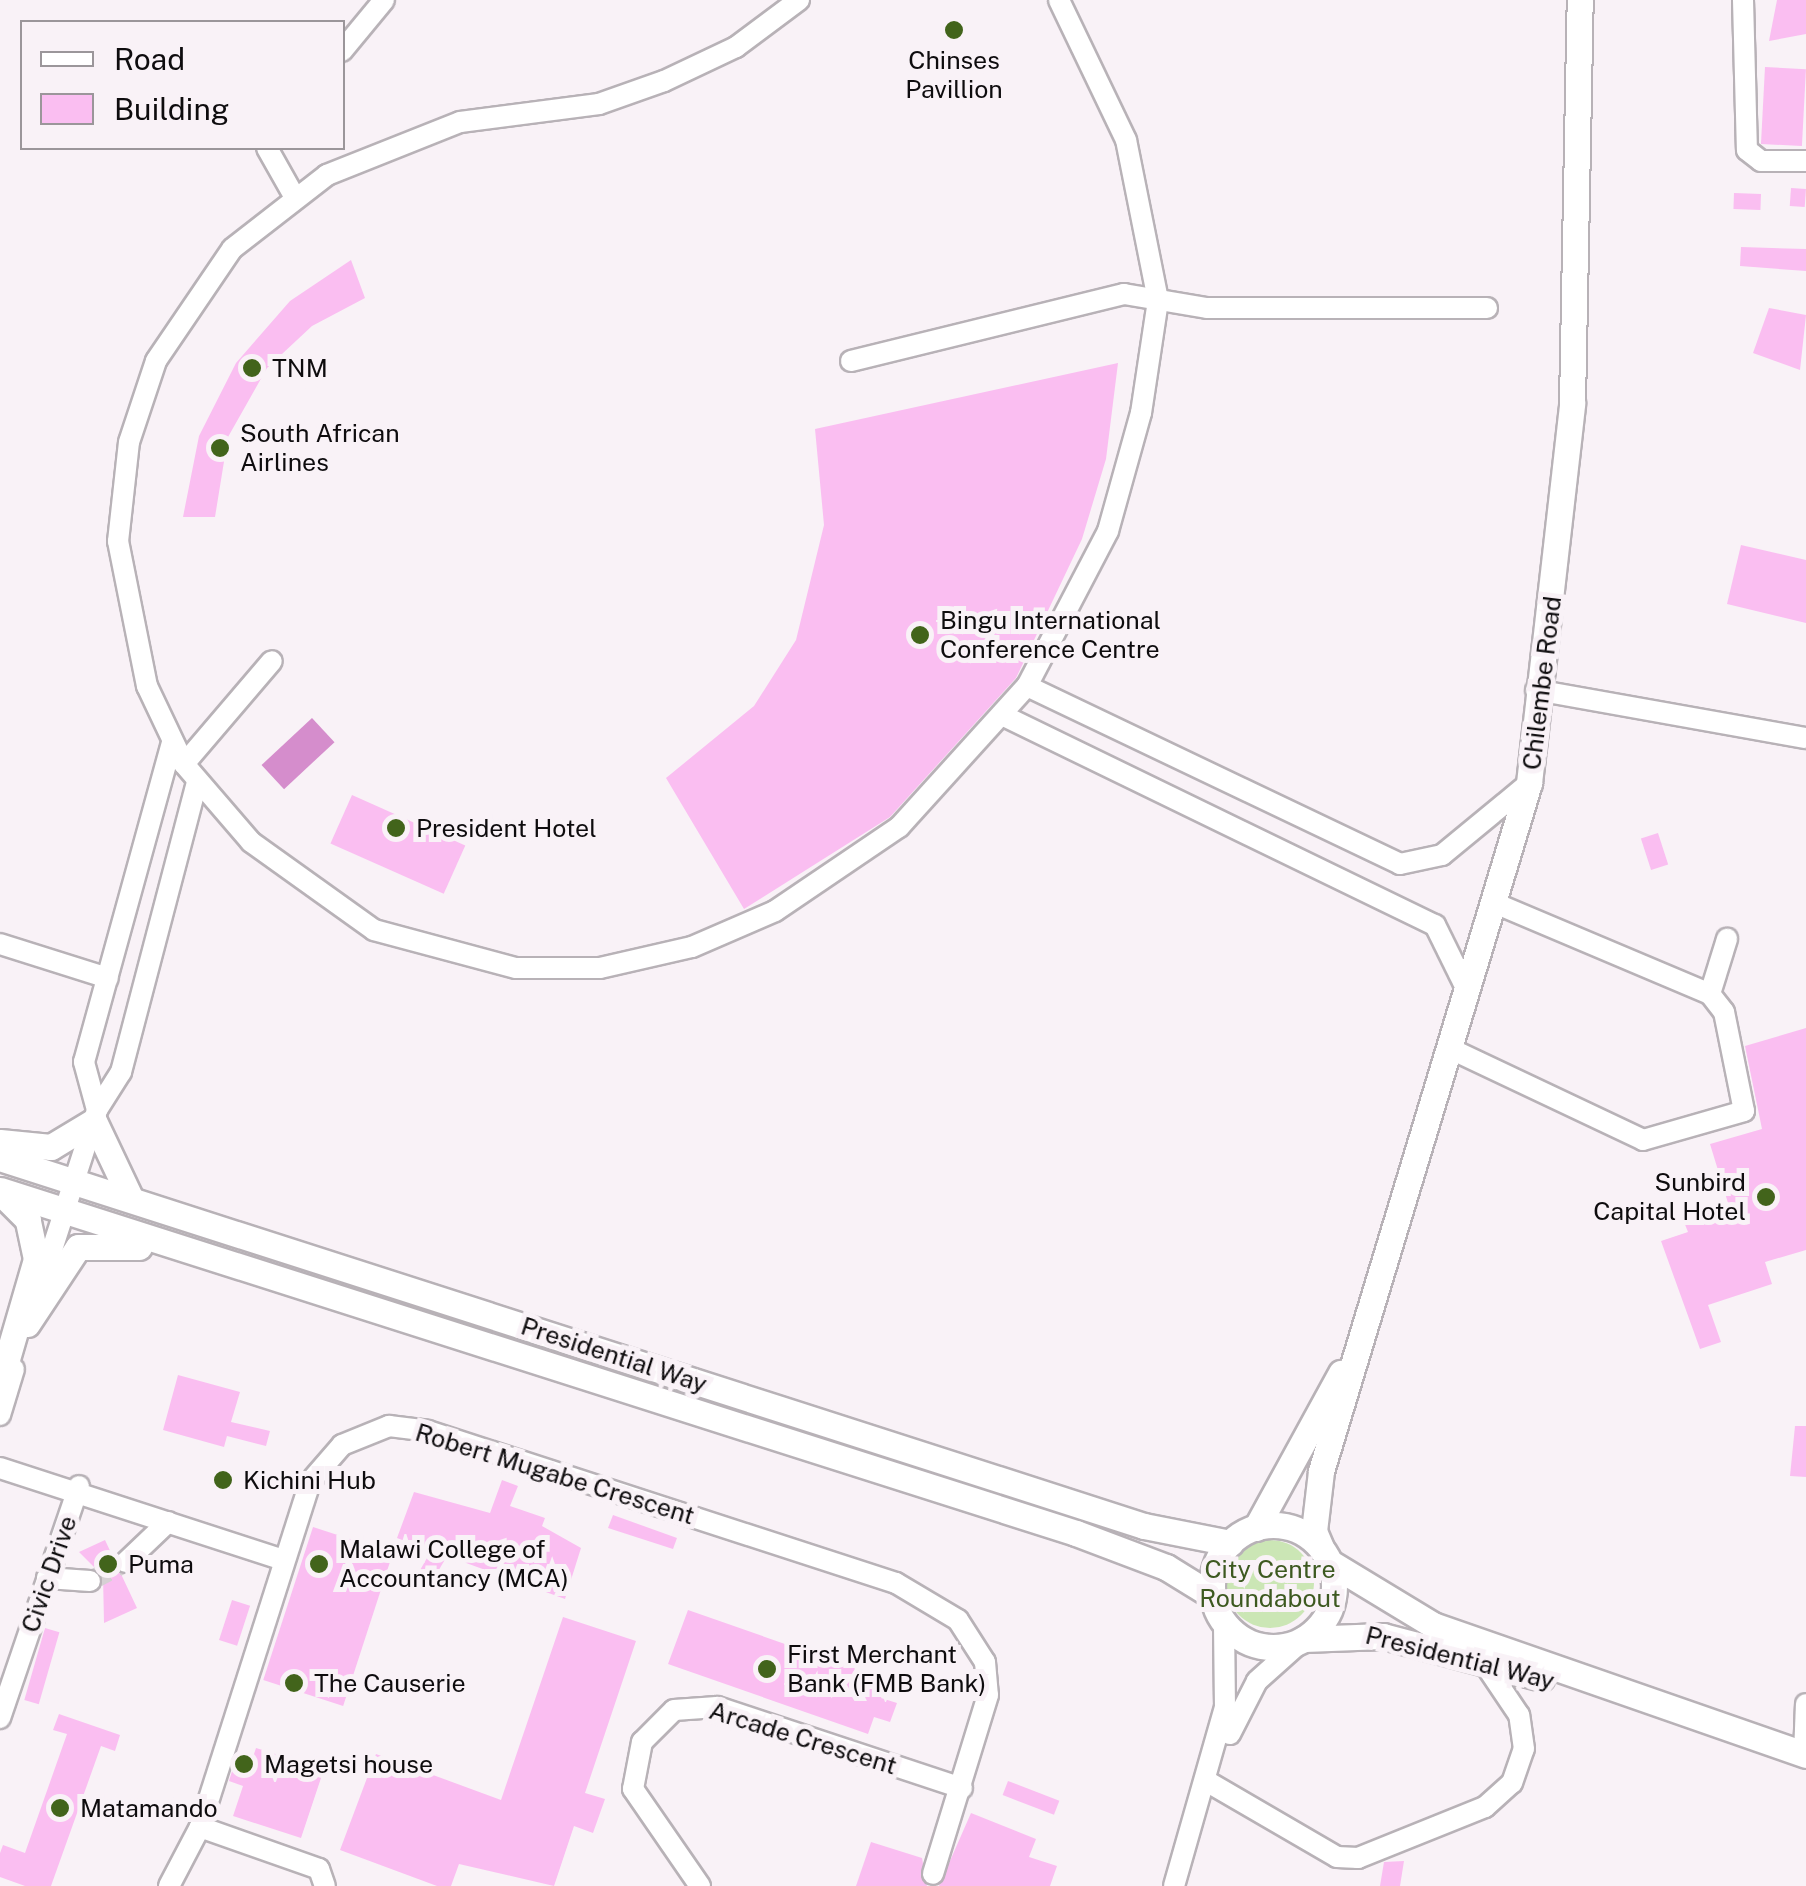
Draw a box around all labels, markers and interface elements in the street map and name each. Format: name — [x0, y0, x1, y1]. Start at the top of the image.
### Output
marker: Chinses Pavillion — [943, 19, 965, 41]
legend — [20, 20, 345, 150]
text: Road — [114, 41, 185, 77]
place label: Chinses Pavillion — [905, 46, 1003, 105]
text: Building — [114, 91, 229, 127]
place label: TNM — [272, 353, 328, 383]
marker: TNM — [241, 357, 263, 379]
place label: South African Airlines — [240, 419, 400, 478]
marker: South African Airlines — [209, 437, 231, 459]
street label: Chilembe Road — [1516, 594, 1568, 772]
place label: Bingu International Conference Centre — [940, 606, 1161, 665]
marker: Bingu International Conference Centre — [909, 624, 931, 646]
place label: President Hotel — [416, 813, 597, 843]
marker: President Hotel — [385, 817, 407, 839]
place label: Sunbird Capital Hotel — [1593, 1168, 1746, 1227]
marker: Sunbird Capital Hotel — [1755, 1186, 1777, 1208]
street label: Presidential Way — [517, 1311, 711, 1399]
street label: Robert Mugabe Crescent — [412, 1417, 698, 1531]
place label: Kichini Hub — [243, 1465, 376, 1495]
marker: Kichini Hub — [212, 1469, 234, 1491]
street label: Civic Drive — [15, 1512, 83, 1636]
place label: Malawi College of Accountancy (MCA) — [339, 1535, 569, 1594]
place label: Puma — [128, 1549, 194, 1579]
marker: Puma — [97, 1553, 119, 1575]
marker: Malawi College of Accountancy (MCA) — [308, 1553, 330, 1575]
park label: City Centre Roundabout — [1199, 1555, 1341, 1614]
street label: Presidential Way — [1362, 1620, 1558, 1696]
place label: First Merchant Bank (FMB Bank) — [787, 1640, 986, 1699]
marker: First Merchant Bank (FMB Bank) — [756, 1658, 778, 1680]
place label: The Causerie — [314, 1668, 466, 1698]
marker: The Causerie — [283, 1672, 305, 1694]
street label: Arcade Crescent — [706, 1695, 900, 1781]
place label: Magetsi house — [264, 1749, 433, 1779]
marker: Magetsi house — [233, 1753, 255, 1775]
place label: Matamando — [80, 1793, 218, 1823]
marker: Matamando — [49, 1797, 71, 1819]

